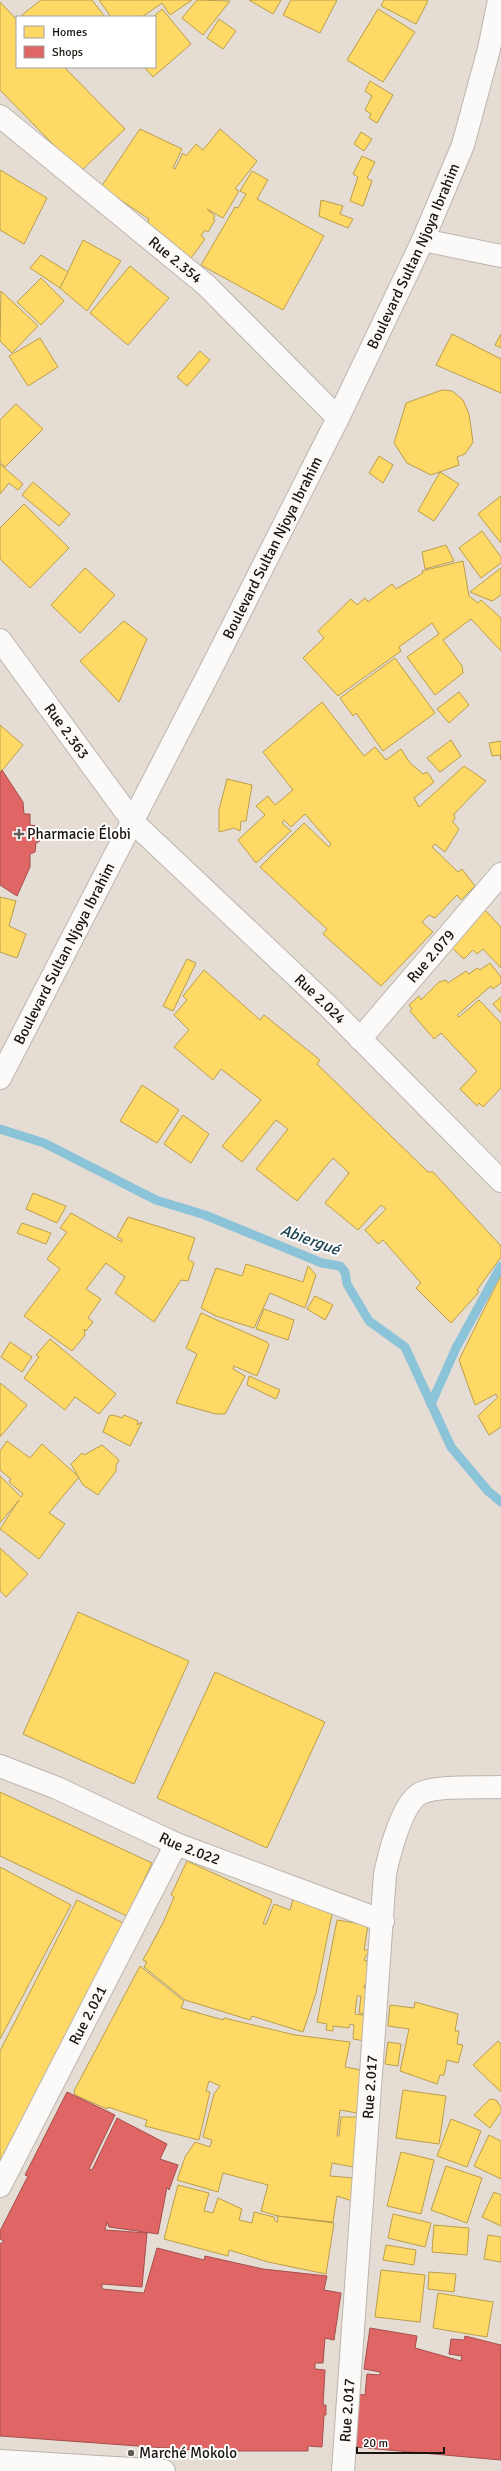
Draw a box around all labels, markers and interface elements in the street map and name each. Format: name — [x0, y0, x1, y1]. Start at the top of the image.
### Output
legend — [16, 16, 156, 68]
text: Homes — [52, 25, 87, 40]
text: Shops — [52, 45, 83, 60]
street label: Boulevard Sultan Njoya Ibrahim — [363, 161, 463, 352]
street label: Rue 2.354 — [145, 233, 206, 287]
street label: Boulevard Sultan Njoya Ibrahim — [219, 454, 326, 642]
street label: Rue 2.363 — [41, 700, 93, 762]
place label: Pharmacie Élobi — [27, 824, 131, 843]
marker: Pharmacie Élobi — [14, 829, 24, 839]
street label: Boulevard Sultan Njoya Ibrahim — [10, 860, 119, 1048]
street label: Rue 2.079 — [403, 926, 458, 986]
street label: Rue 2.024 — [291, 970, 350, 1028]
water label: Abiergué — [278, 1220, 344, 1261]
street label: Rue 2.022 — [156, 1828, 223, 1869]
street label: Rue 2.021 — [65, 1983, 111, 2048]
street label: Rue 2.017 — [359, 2054, 381, 2120]
street label: Rue 2.017 — [336, 2378, 359, 2443]
scale bar — [357, 2429, 444, 2455]
text: 20 m — [363, 2436, 388, 2451]
place label: Marché Mokolo — [139, 2444, 237, 2462]
marker: Marché Mokolo — [126, 2448, 136, 2458]

